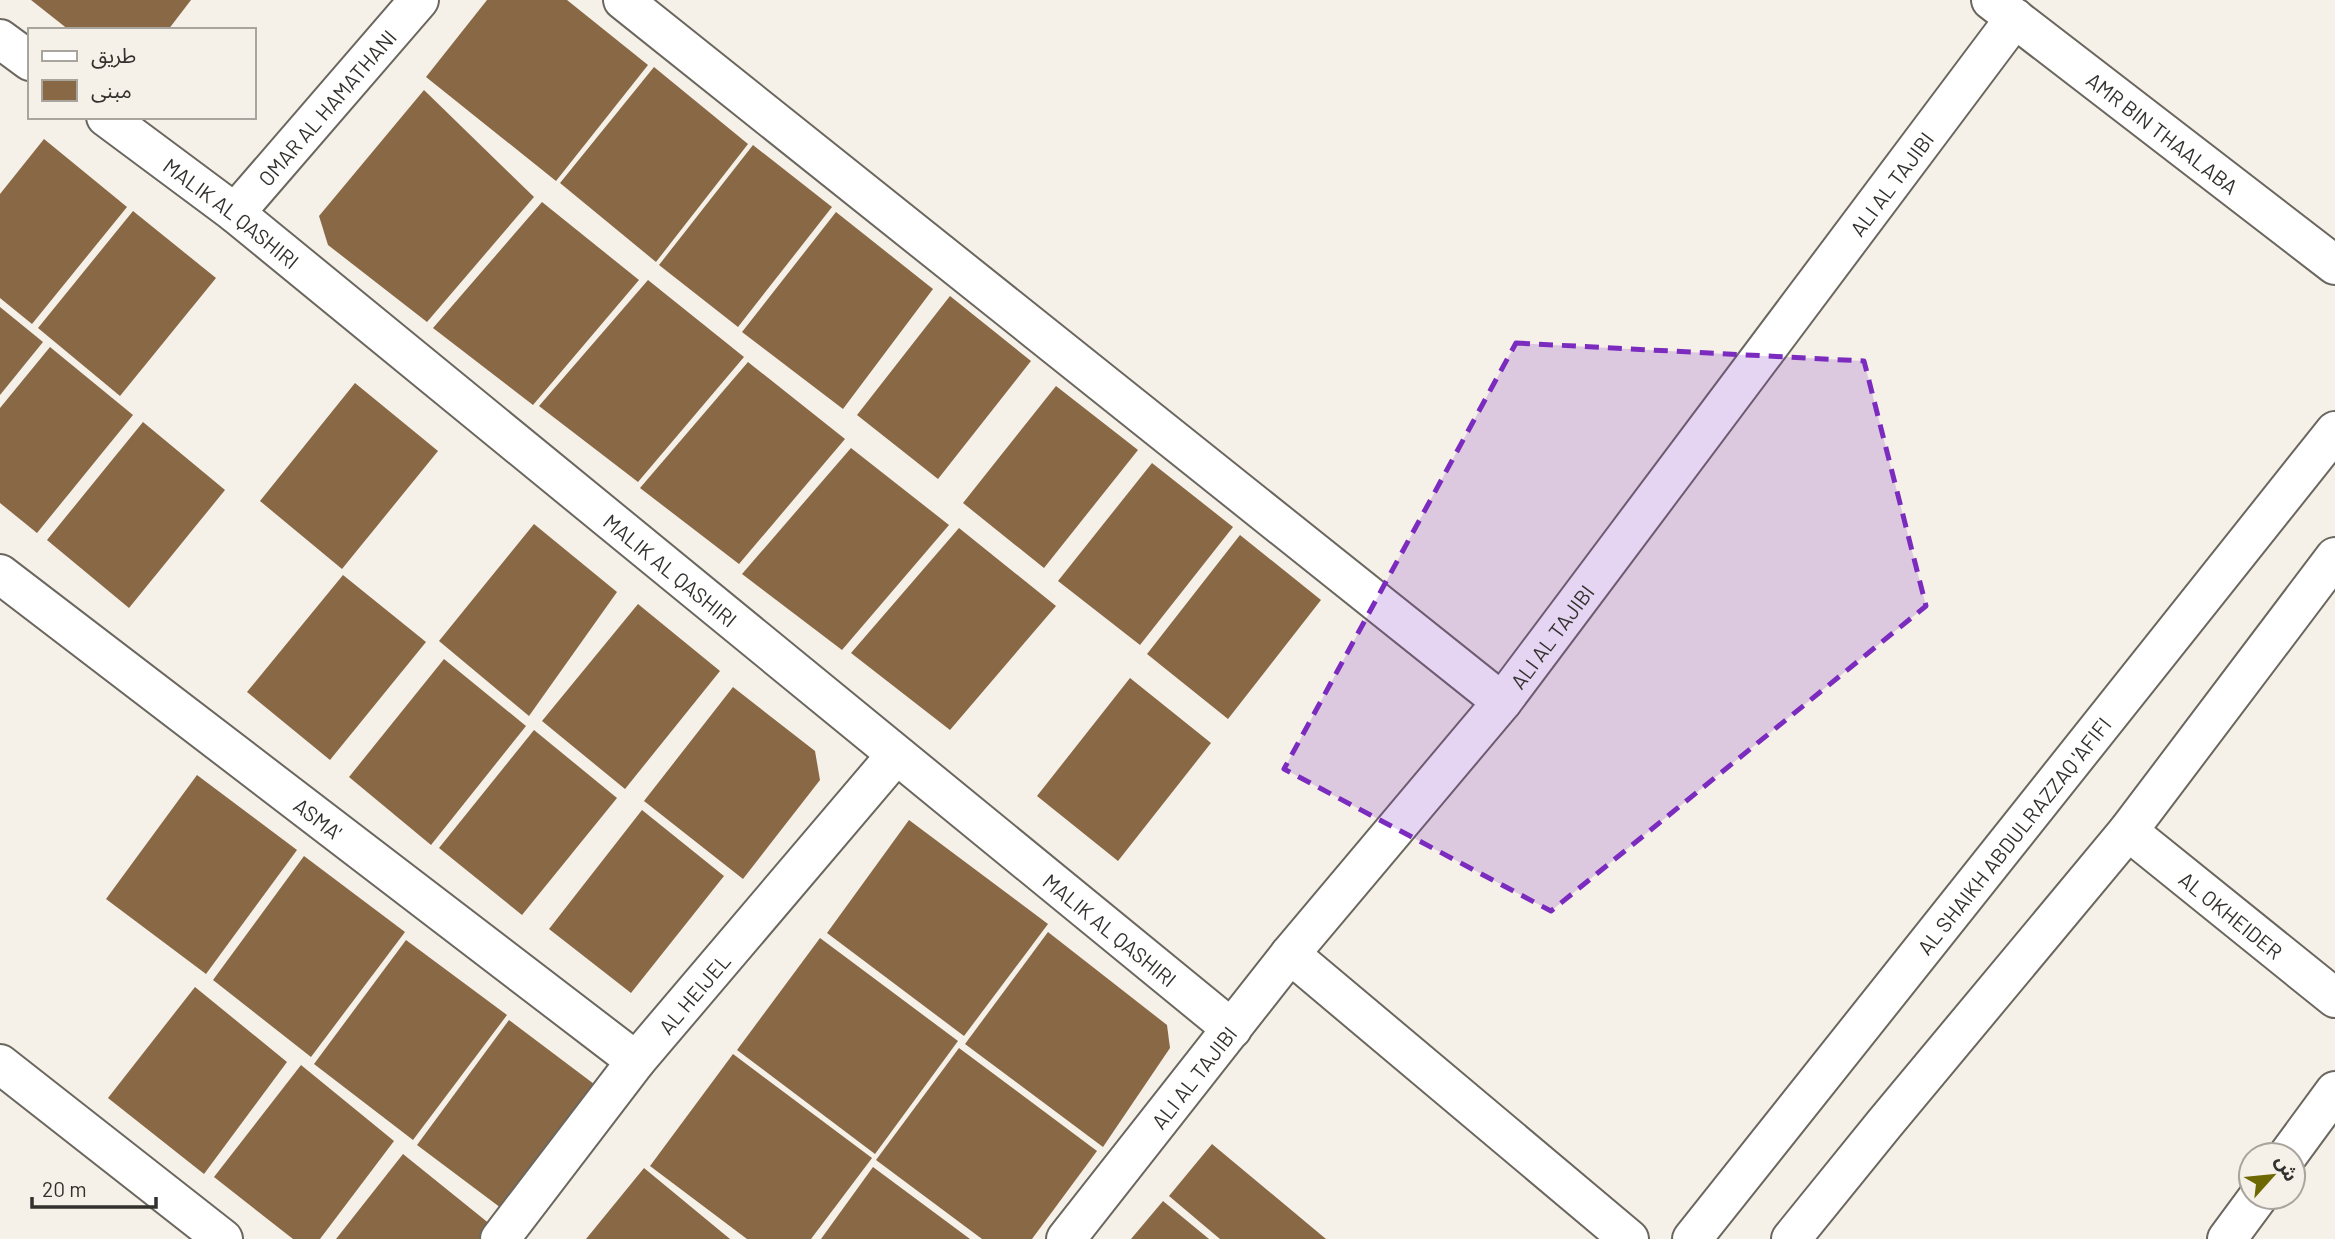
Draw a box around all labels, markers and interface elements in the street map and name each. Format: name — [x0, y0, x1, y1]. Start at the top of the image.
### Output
street label: OMAR AL HAMATHANI — [252, 24, 401, 190]
legend — [28, 28, 256, 119]
text: طريق — [91, 42, 136, 69]
street label: AMR BIN THAALABA — [2082, 66, 2244, 199]
text: مبنى — [91, 77, 132, 103]
street label: ALI AL TAJIBI — [1844, 127, 1938, 240]
street label: MALIK AL QASHIRI — [159, 152, 304, 273]
street label: MALIK AL QASHIRI — [599, 508, 742, 632]
street label: ALI AL TAJIBI — [1504, 579, 1598, 693]
street label: AL SHAIKH ABDULRAZZAQ 'AFIFI — [1911, 712, 2115, 959]
street label: ASMA' — [290, 792, 347, 844]
street label: AL OKHEIDER — [2175, 865, 2288, 964]
street label: MALIK AL QASHIRI — [1039, 868, 1182, 991]
street label: AL HEIJEL — [653, 948, 735, 1038]
street label: ALI AL TAJIBI — [1145, 1021, 1241, 1133]
north arrow — [2237, 1141, 2307, 1211]
text: ش — [2271, 1151, 2304, 1185]
scale bar — [32, 1166, 156, 1210]
text: 20 m — [42, 1176, 87, 1201]

